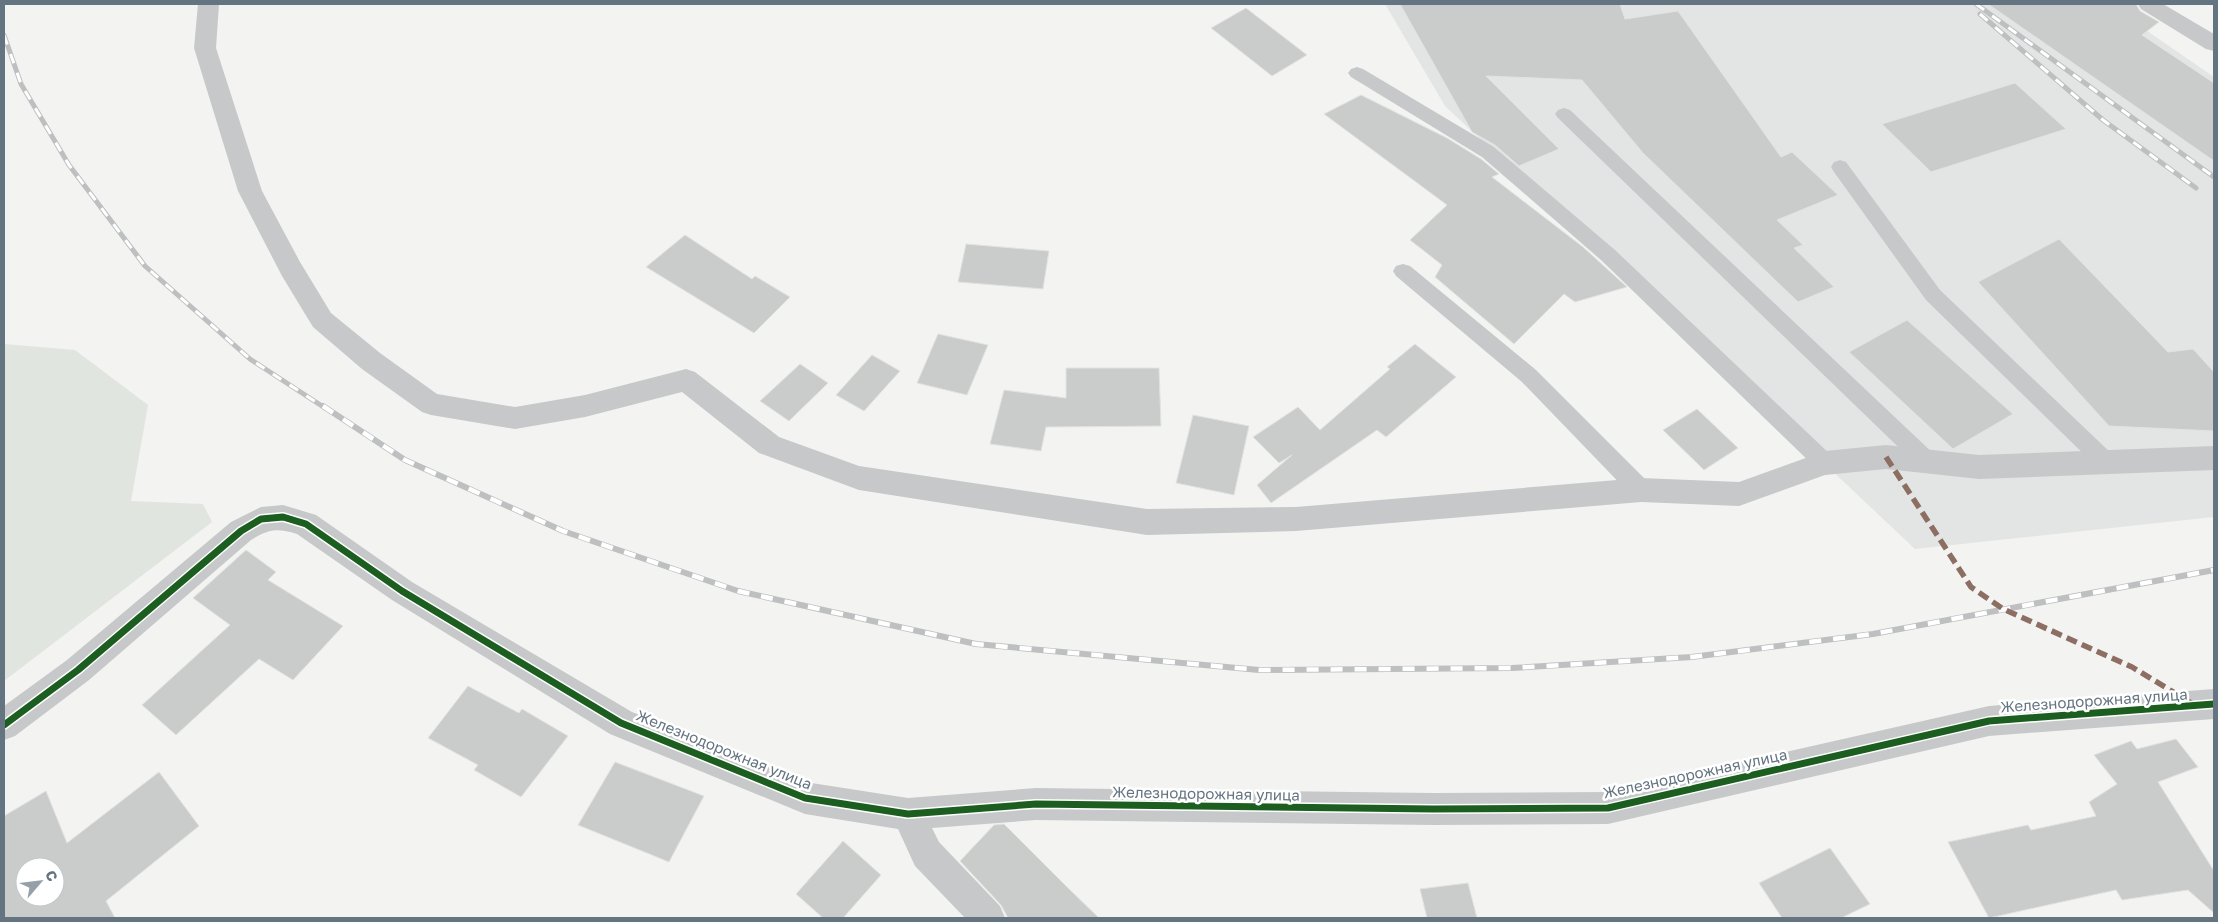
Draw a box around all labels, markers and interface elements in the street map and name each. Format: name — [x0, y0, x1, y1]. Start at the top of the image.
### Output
street label: Железнодорожная улица — [2000, 684, 2188, 716]
street label: Железнодорожная улица — [634, 706, 815, 793]
street label: Железнодорожная улица — [1601, 745, 1789, 801]
street label: Железнодорожная улица — [1112, 782, 1300, 804]
north arrow — [15, 857, 65, 907]
text: С — [42, 867, 62, 884]

